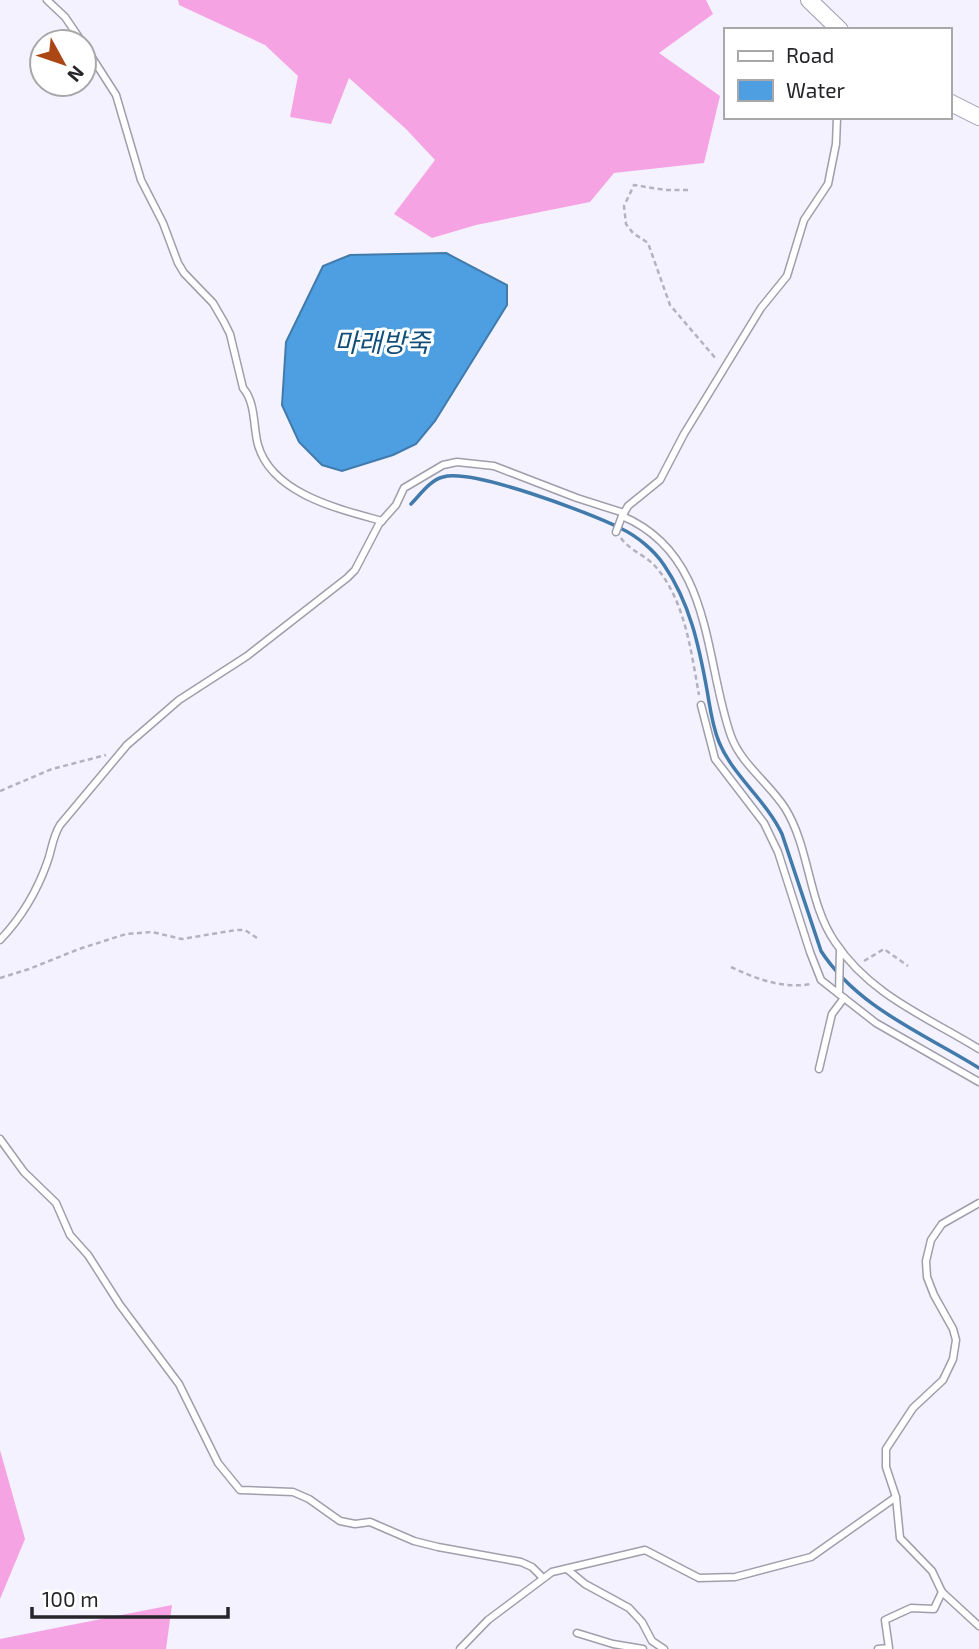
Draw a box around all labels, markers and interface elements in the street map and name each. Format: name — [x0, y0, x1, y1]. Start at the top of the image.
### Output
north arrow — [28, 28, 98, 98]
legend — [724, 28, 951, 119]
text: Road — [786, 42, 834, 67]
text: N — [63, 62, 90, 87]
text: Water — [786, 77, 845, 102]
water label: 마래방죽 — [334, 326, 432, 357]
scale bar — [32, 1576, 228, 1620]
text: 100 m — [42, 1586, 99, 1611]

